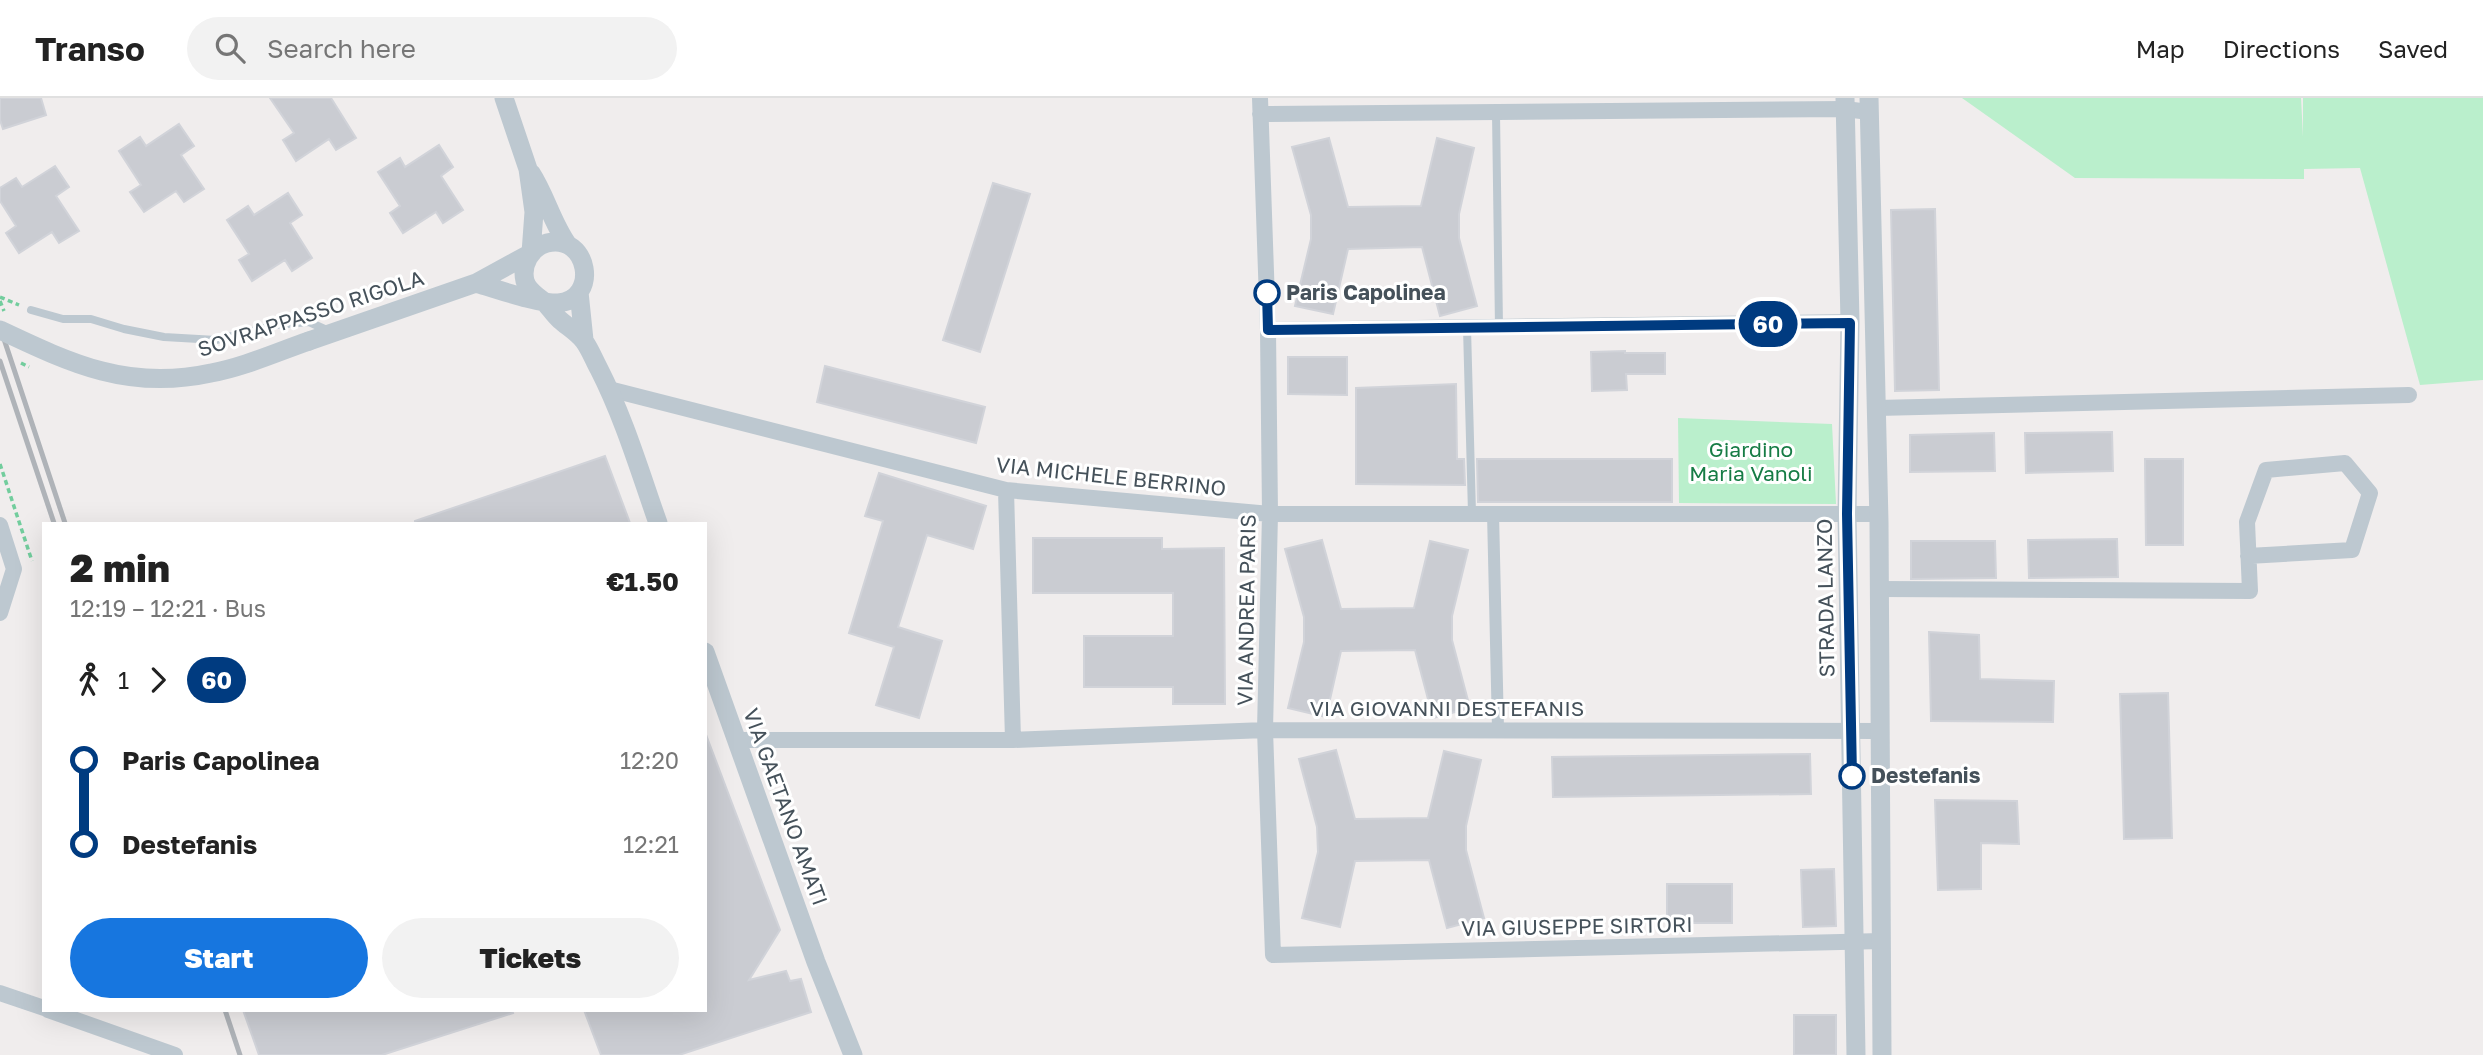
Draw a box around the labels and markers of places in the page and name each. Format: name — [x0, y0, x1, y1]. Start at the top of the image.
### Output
place label: Paris Capolinea — [1286, 279, 1446, 305]
marker: Paris Capolinea — [1254, 280, 1280, 306]
place label: Destefanis — [1871, 762, 1981, 788]
marker: Destefanis — [1839, 763, 1865, 789]

